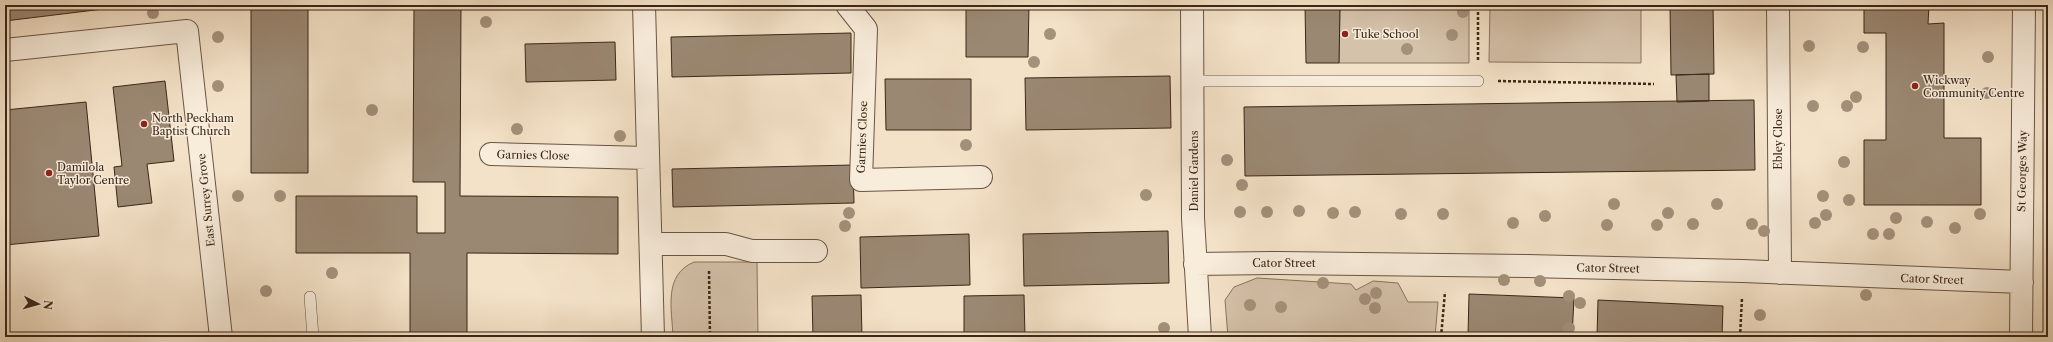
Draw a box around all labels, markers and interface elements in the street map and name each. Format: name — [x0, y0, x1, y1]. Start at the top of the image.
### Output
place label: Tuke School — [1353, 27, 1419, 41]
marker: Tuke School — [1340, 29, 1350, 39]
place label: Wickway Community Centre — [1922, 73, 2024, 100]
marker: Wickway Community Centre — [1910, 81, 1920, 91]
street label: Garnies Close — [854, 100, 870, 174]
street label: Ebley Close — [1771, 108, 1785, 170]
place label: North Peckham Baptist Church — [152, 111, 235, 138]
marker: North Peckham Baptist Church — [139, 119, 149, 129]
street label: St Georges Way — [2014, 129, 2030, 212]
street label: Daniel Gardens — [1187, 130, 1201, 212]
street label: Garnies Close — [496, 147, 570, 163]
street label: East Surrey Grove — [194, 153, 218, 247]
place label: Damilola Taylor Centre — [57, 160, 129, 187]
marker: Damilola Taylor Centre — [44, 168, 54, 178]
street label: Cator Street — [1252, 256, 1316, 270]
street label: Cator Street — [1576, 260, 1640, 276]
street label: Cator Street — [1900, 271, 1964, 287]
north arrow — [18, 284, 58, 324]
text: N — [40, 300, 55, 311]

